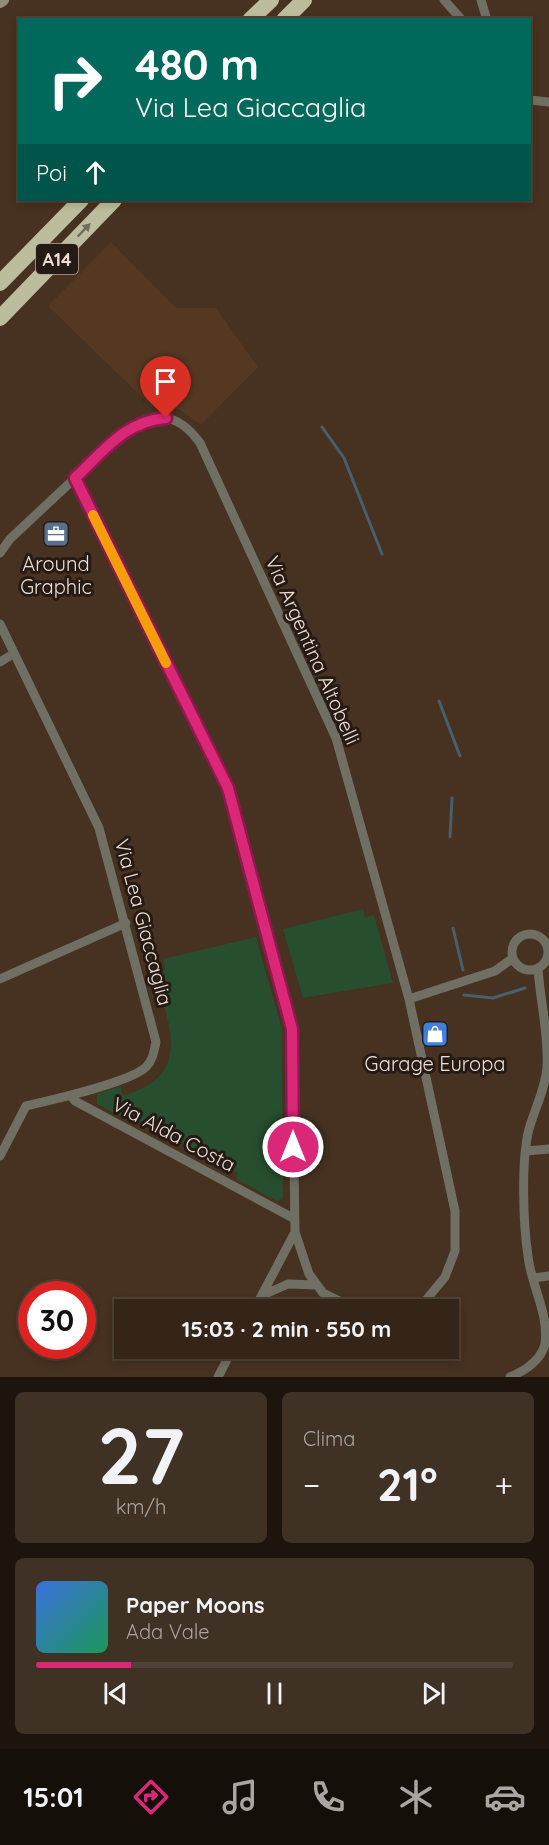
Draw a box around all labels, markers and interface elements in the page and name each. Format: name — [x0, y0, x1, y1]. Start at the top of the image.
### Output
text: 480 m — [135, 38, 259, 91]
icon: right — [36, 42, 114, 120]
text: Via Lea Giaccaglia — [135, 90, 366, 124]
icon: ahead — [79, 156, 112, 189]
text: Poi — [36, 159, 67, 187]
one-way arrow — [77, 224, 91, 238]
road number: A14 — [36, 244, 78, 274]
pin — [140, 356, 191, 418]
icon: arrive — [149, 365, 182, 398]
office icon: Around Graphic — [41, 519, 71, 549]
place label: Around Graphic — [20, 551, 92, 599]
street label: Via Argentina Altobelli — [260, 552, 366, 748]
street label: Via Lea Giaccaglia — [110, 836, 178, 1008]
shop icon: Garage Europa — [420, 1019, 450, 1049]
place label: Garage Europa — [365, 1051, 505, 1076]
street label: Via Alda Costa — [108, 1091, 240, 1177]
position arrow — [261, 1115, 325, 1179]
speed limit sign: 30 — [18, 1281, 96, 1359]
text: 15:03 · 2 min · 550 m — [182, 1315, 391, 1343]
text: 27 — [97, 1406, 185, 1504]
text: Clima — [303, 1426, 355, 1451]
text: 21° — [377, 1456, 438, 1512]
text: − — [303, 1464, 320, 1505]
text: + — [494, 1464, 513, 1505]
text: km/h — [116, 1494, 166, 1519]
text: Paper Moons — [126, 1591, 265, 1619]
text: Ada Vale — [126, 1619, 210, 1644]
icon: previous — [99, 1677, 132, 1710]
icon: pause — [258, 1677, 291, 1710]
icon: next — [417, 1677, 450, 1710]
icon: directions — [130, 1776, 172, 1818]
icon: music — [219, 1776, 261, 1818]
icon: phone — [307, 1776, 349, 1818]
icon: climate — [395, 1776, 437, 1818]
icon: car — [484, 1776, 526, 1818]
text: 15:01 — [23, 1780, 84, 1814]

